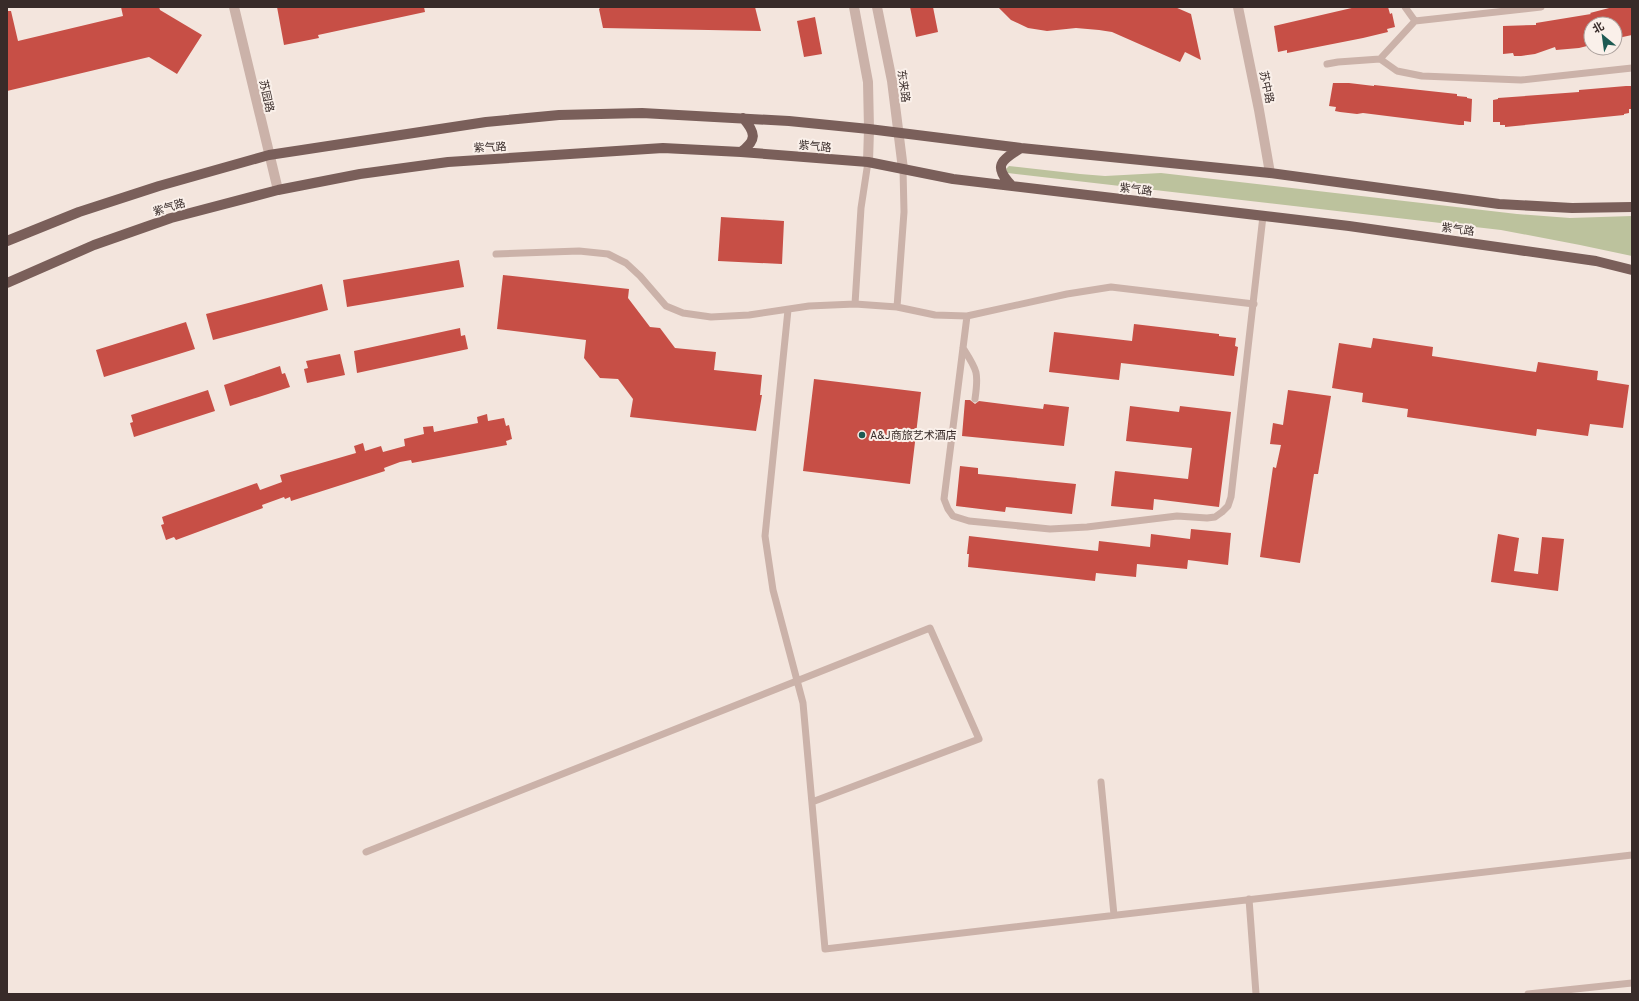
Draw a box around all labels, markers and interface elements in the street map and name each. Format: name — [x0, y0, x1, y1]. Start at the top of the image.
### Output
north arrow — [1583, 16, 1623, 56]
text: 北 — [1590, 19, 1607, 37]
street label: 东来路 — [894, 69, 912, 103]
street label: 苏中路 — [1256, 70, 1276, 105]
street label: 苏园路 — [255, 79, 277, 114]
street label: 紫气路 — [798, 139, 832, 155]
street label: 紫气路 — [473, 140, 507, 156]
street label: 紫气路 — [1119, 181, 1153, 199]
street label: 紫气路 — [151, 196, 187, 219]
street label: 紫气路 — [1441, 221, 1475, 239]
place label: A&J商旅艺术酒店 — [870, 429, 957, 443]
marker: A&J商旅艺术酒店 — [857, 430, 867, 440]

